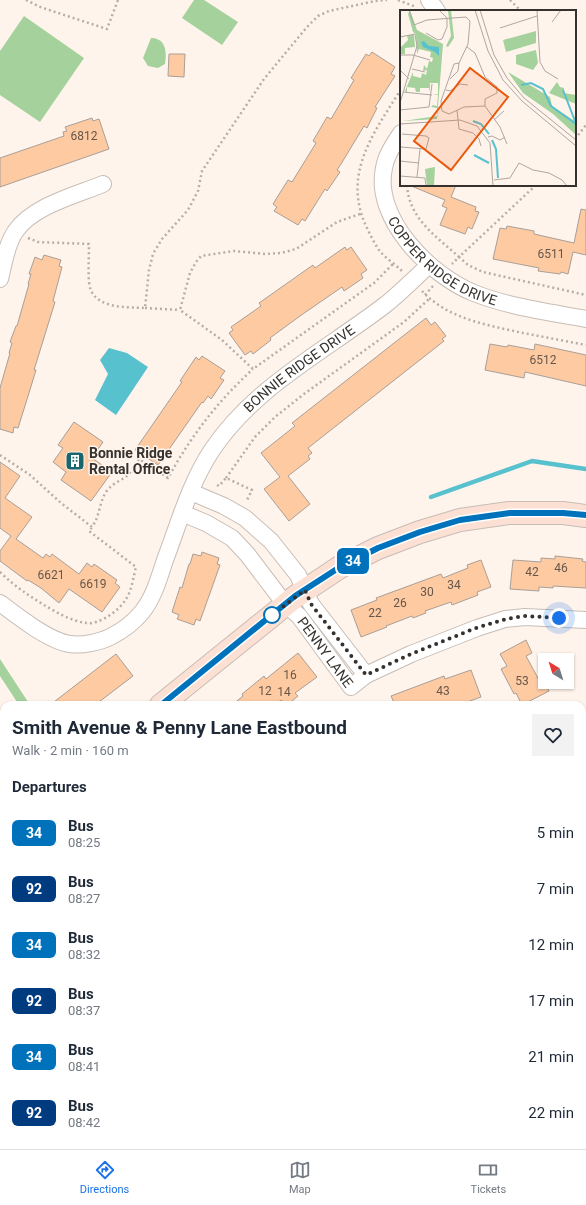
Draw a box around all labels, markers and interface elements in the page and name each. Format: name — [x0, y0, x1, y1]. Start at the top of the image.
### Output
inset map — [400, 10, 576, 186]
house number: 6812 — [71, 129, 98, 143]
street label: COPPER RIDGE DRIVE — [385, 214, 499, 308]
house number: 6511 — [538, 247, 564, 261]
street label: BONNIE RIDGE DRIVE — [240, 322, 358, 415]
house number: 6512 — [530, 353, 557, 367]
place label: Bonnie Ridge Rental Office — [89, 445, 173, 477]
building icon: Bonnie Ridge Rental Office — [64, 450, 86, 472]
line badge: 34 — [335, 548, 371, 574]
text: 34 — [345, 553, 361, 569]
house number: 46 — [554, 561, 568, 575]
house number: 42 — [525, 565, 539, 579]
house number: 6621 — [38, 568, 64, 582]
house number: 6619 — [80, 577, 106, 591]
house number: 34 — [447, 578, 461, 592]
house number: 30 — [420, 585, 434, 599]
house number: 26 — [393, 596, 407, 610]
unlabelled marker — [263, 606, 281, 624]
house number: 22 — [368, 606, 382, 620]
your location — [549, 608, 569, 628]
street label: PENNY LANE — [294, 614, 357, 691]
north arrow — [538, 653, 574, 689]
map controls — [538, 653, 574, 689]
house number: 16 — [283, 668, 297, 682]
house number: 53 — [515, 674, 529, 688]
house number: 12 — [258, 684, 272, 698]
house number: 43 — [436, 684, 450, 698]
house number: 14 — [277, 685, 291, 699]
button: heart — [532, 714, 574, 756]
text: Smith Avenue & Penny Lane Eastbound — [12, 716, 347, 739]
text: Walk · 2 min · 160 m — [12, 743, 129, 758]
text: Departures — [12, 778, 87, 796]
text: Bus — [68, 817, 94, 835]
text: 5 min — [537, 824, 574, 842]
text: 34 — [26, 825, 42, 841]
text: 08:25 — [68, 835, 100, 850]
text: Bus — [68, 873, 94, 891]
text: 7 min — [537, 880, 574, 898]
text: 92 — [26, 881, 42, 897]
text: 08:27 — [68, 891, 100, 906]
text: Bus — [68, 929, 94, 947]
text: 12 min — [528, 936, 574, 954]
text: 34 — [26, 937, 42, 953]
text: 08:32 — [68, 947, 100, 962]
text: Bus — [68, 985, 94, 1003]
text: 17 min — [528, 992, 574, 1010]
text: 92 — [26, 993, 42, 1009]
text: 08:37 — [68, 1003, 100, 1018]
text: Bus — [68, 1041, 94, 1059]
text: 21 min — [528, 1048, 574, 1066]
text: 34 — [26, 1049, 42, 1065]
text: 08:41 — [68, 1059, 100, 1074]
text: Bus — [68, 1097, 94, 1115]
text: 22 min — [528, 1104, 574, 1122]
text: 92 — [26, 1105, 42, 1121]
text: 08:42 — [68, 1115, 100, 1130]
tab: Directions — [80, 1159, 129, 1196]
tab: Map — [289, 1159, 311, 1196]
tab: Tickets — [471, 1159, 506, 1196]

